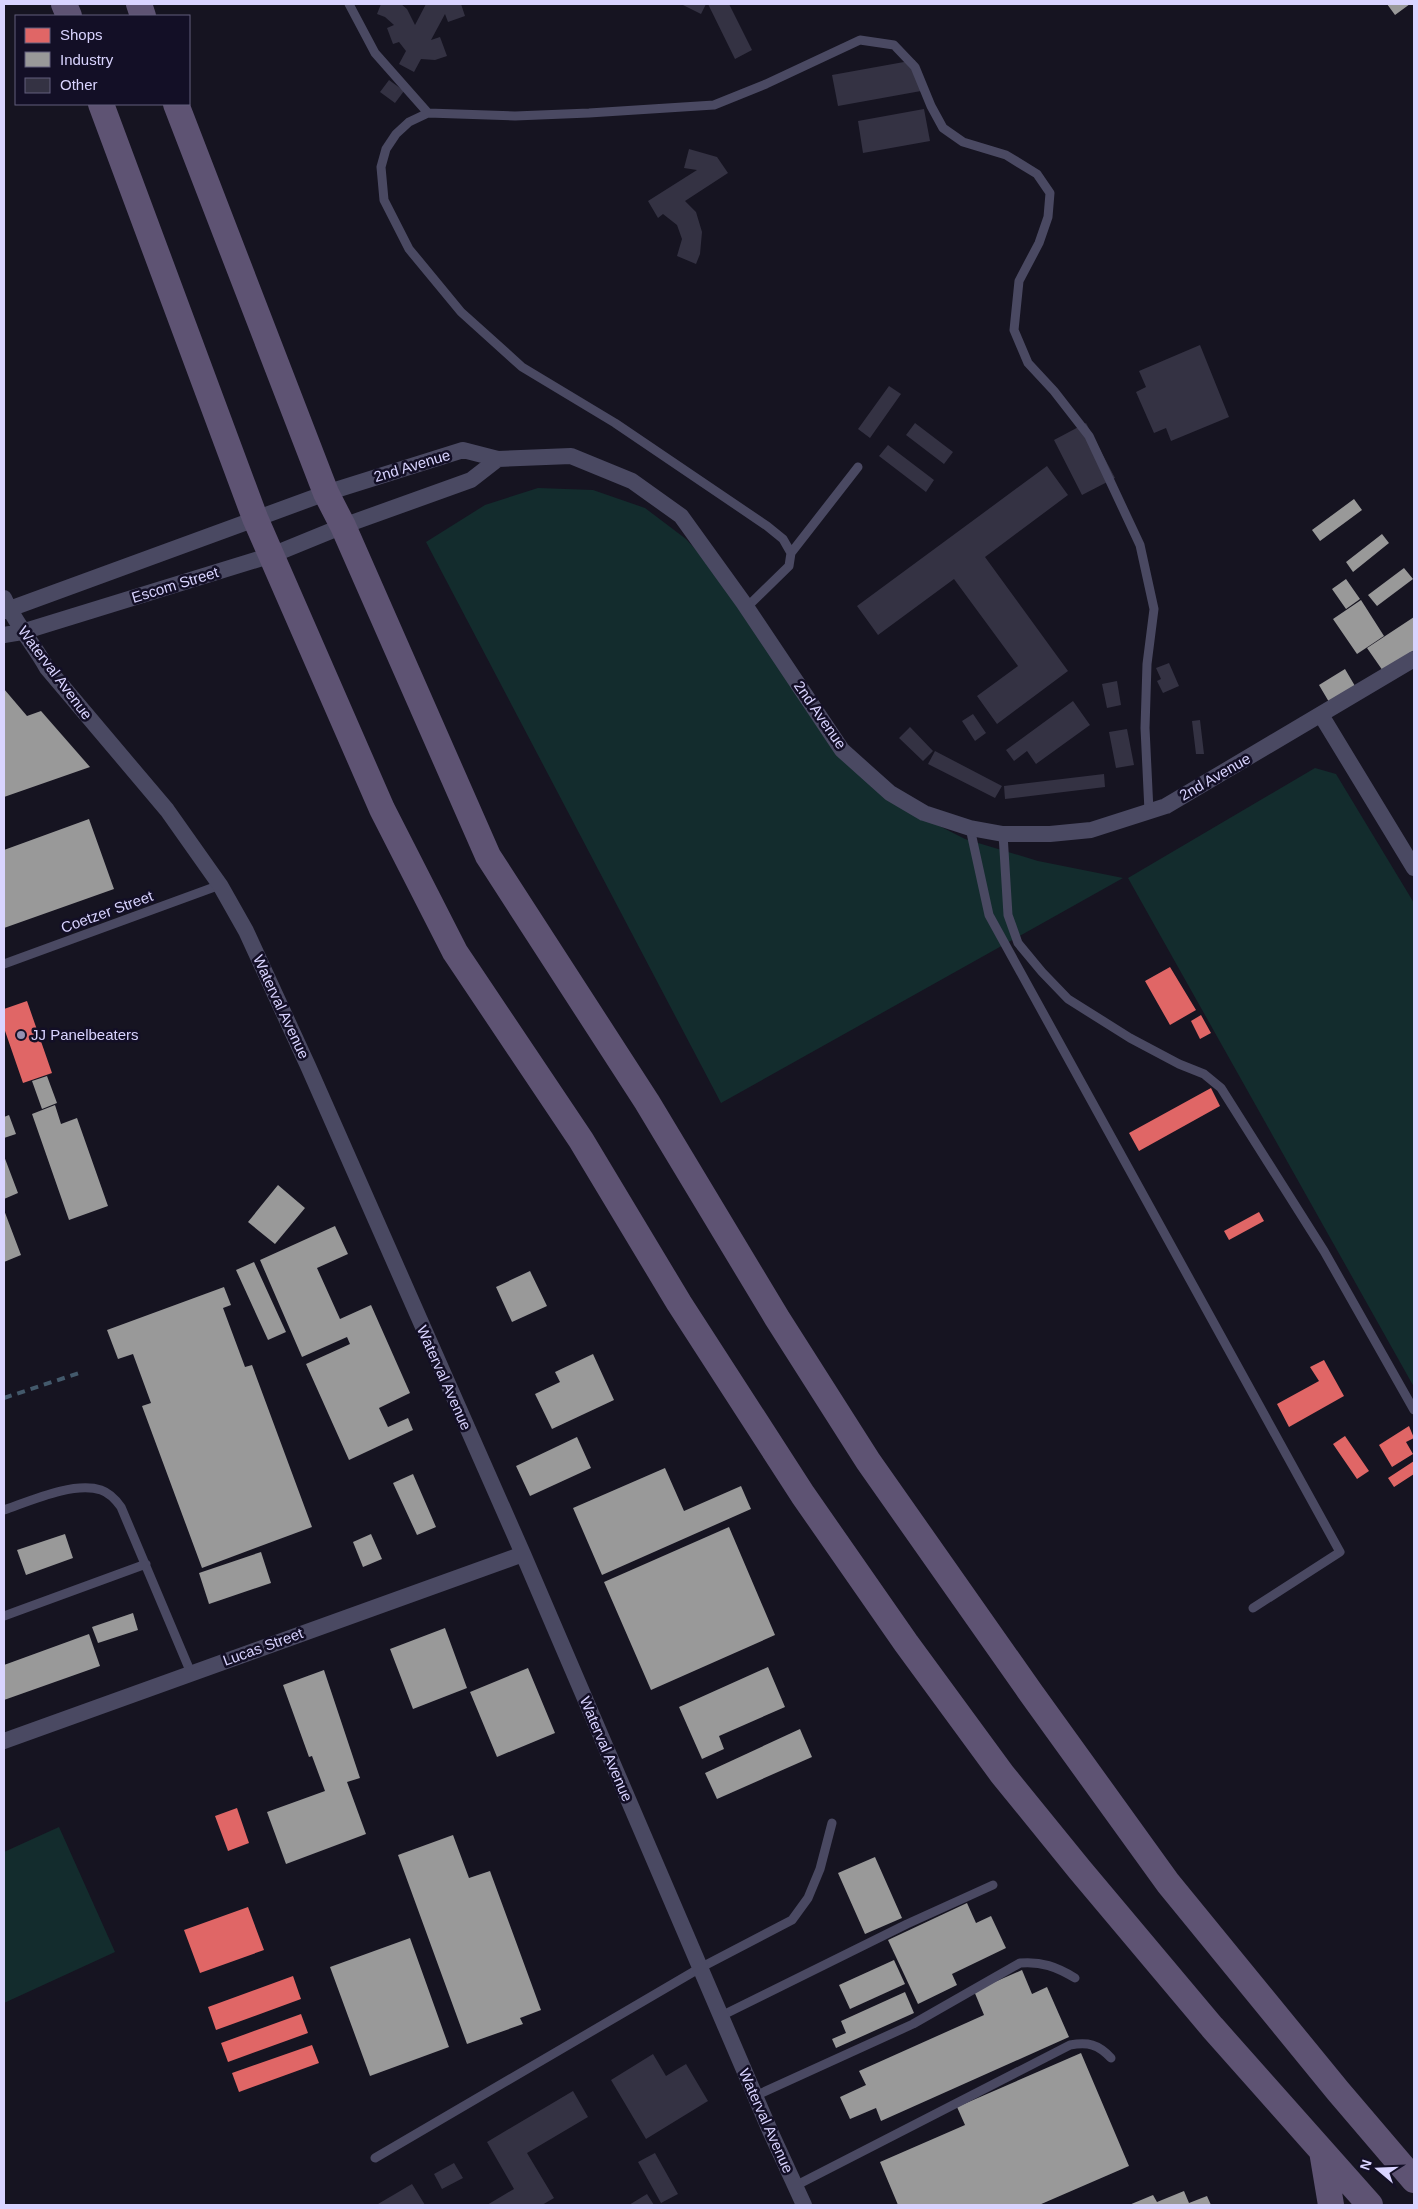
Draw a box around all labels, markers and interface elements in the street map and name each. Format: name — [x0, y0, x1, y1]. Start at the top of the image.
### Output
legend — [15, 15, 190, 105]
text: Shops — [60, 26, 103, 43]
text: Industry — [60, 51, 114, 68]
text: Other — [60, 76, 98, 93]
street label: 2nd Avenue — [372, 446, 452, 485]
street label: Escom Street — [129, 563, 221, 606]
street label: Waterval Avenue — [15, 623, 96, 723]
street label: 2nd Avenue — [791, 677, 850, 752]
street label: 2nd Avenue — [1176, 749, 1253, 804]
street label: Coetzer Street — [58, 887, 156, 936]
street label: Waterval Avenue — [250, 952, 313, 1061]
place label: JJ Panelbeaters — [31, 1026, 139, 1043]
marker: JJ Panelbeaters — [15, 1029, 27, 1041]
street label: Waterval Avenue — [414, 1323, 475, 1433]
street label: Lucas Street — [220, 1624, 306, 1669]
street label: Waterval Avenue — [577, 1694, 636, 1804]
street label: Waterval Avenue — [736, 2066, 797, 2176]
north arrow — [1353, 2144, 1403, 2194]
text: N — [1356, 2157, 1375, 2172]

